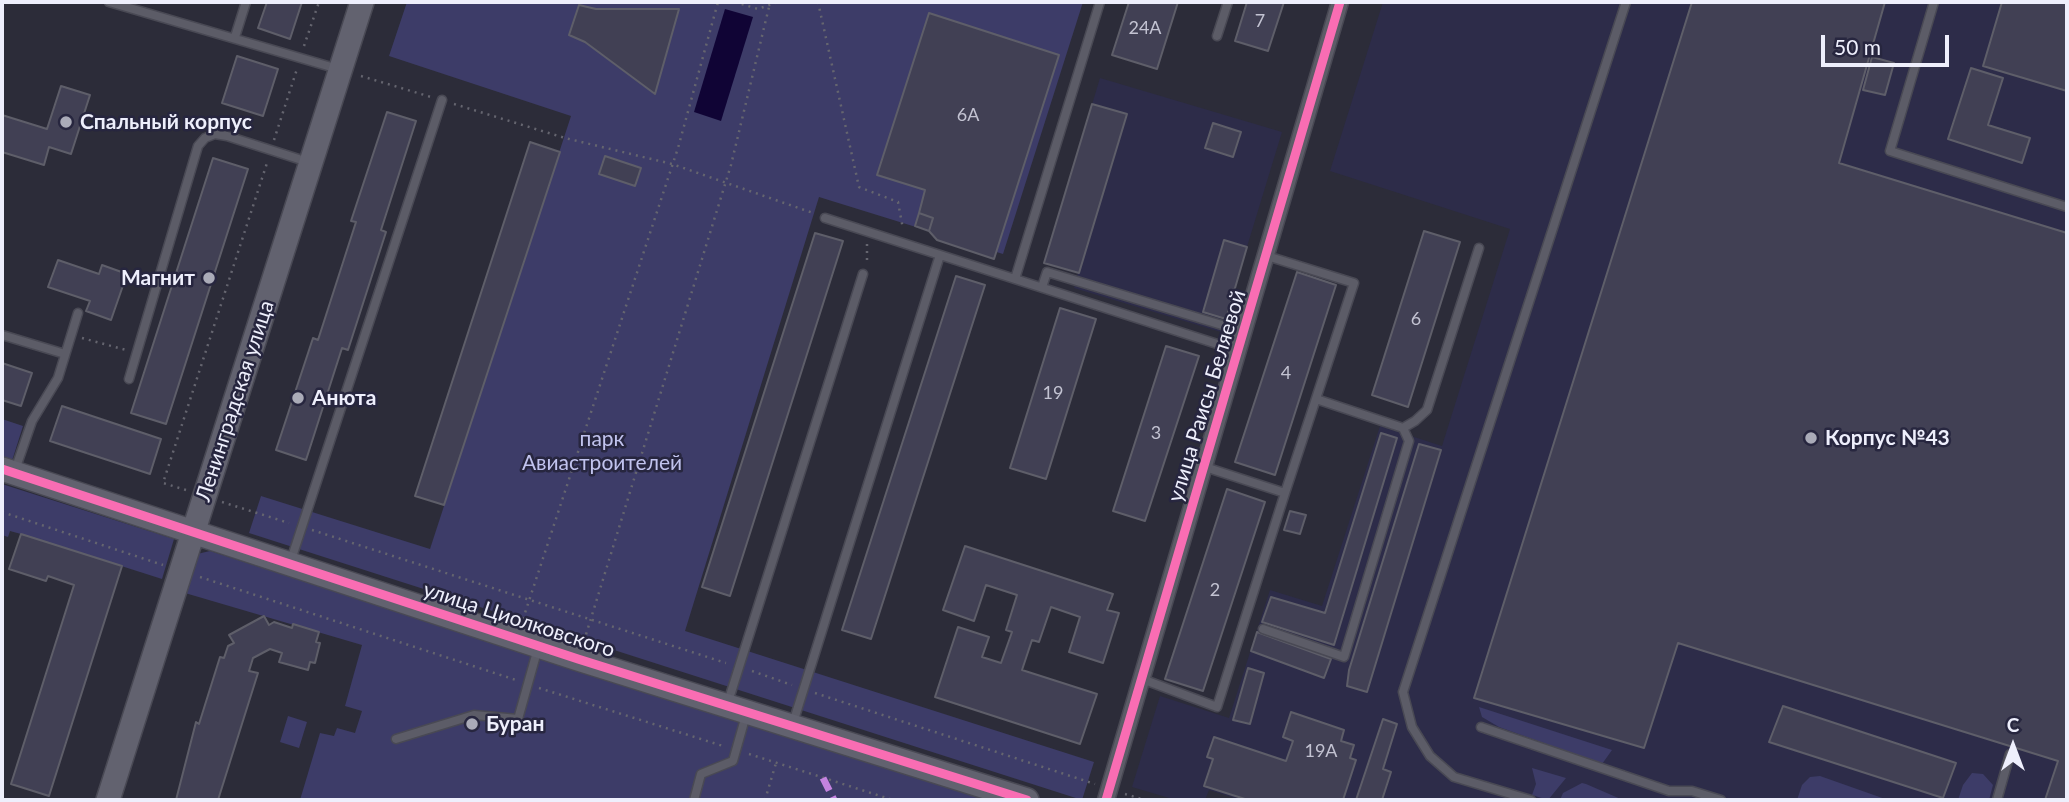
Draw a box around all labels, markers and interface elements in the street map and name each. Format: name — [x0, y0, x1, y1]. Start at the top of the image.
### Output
house number: 7 — [1255, 10, 1265, 32]
house number: 24А — [1128, 17, 1162, 39]
scale bar — [1824, 21, 1952, 65]
text: 50 m — [1834, 34, 1881, 59]
house number: 6А — [957, 104, 979, 126]
place label: Спальный корпус — [80, 109, 252, 135]
marker: Спальный корпус — [58, 114, 74, 130]
place label: Магнит — [121, 265, 195, 291]
marker: Магнит — [201, 270, 217, 286]
street label: улица Раисы Беляевой — [1163, 287, 1251, 505]
street label: Ленинградская улица — [191, 297, 279, 505]
house number: 6 — [1411, 308, 1421, 330]
house number: 4 — [1281, 362, 1291, 384]
house number: 19 — [1043, 382, 1063, 404]
place label: Анюта — [312, 385, 376, 411]
marker: Анюта — [290, 390, 306, 406]
house number: 3 — [1151, 422, 1161, 444]
place label: Корпус №43 — [1825, 425, 1950, 451]
park label: парк Авиастроителей — [522, 426, 682, 476]
marker: Корпус №43 — [1803, 430, 1819, 446]
street label: улица Циолковского — [420, 577, 618, 663]
house number: 2 — [1210, 579, 1220, 601]
place label: Буран — [486, 711, 544, 737]
north arrow — [1978, 711, 2048, 781]
text: С — [2007, 713, 2019, 736]
marker: Буран — [464, 716, 480, 732]
house number: 19А — [1304, 740, 1338, 762]

